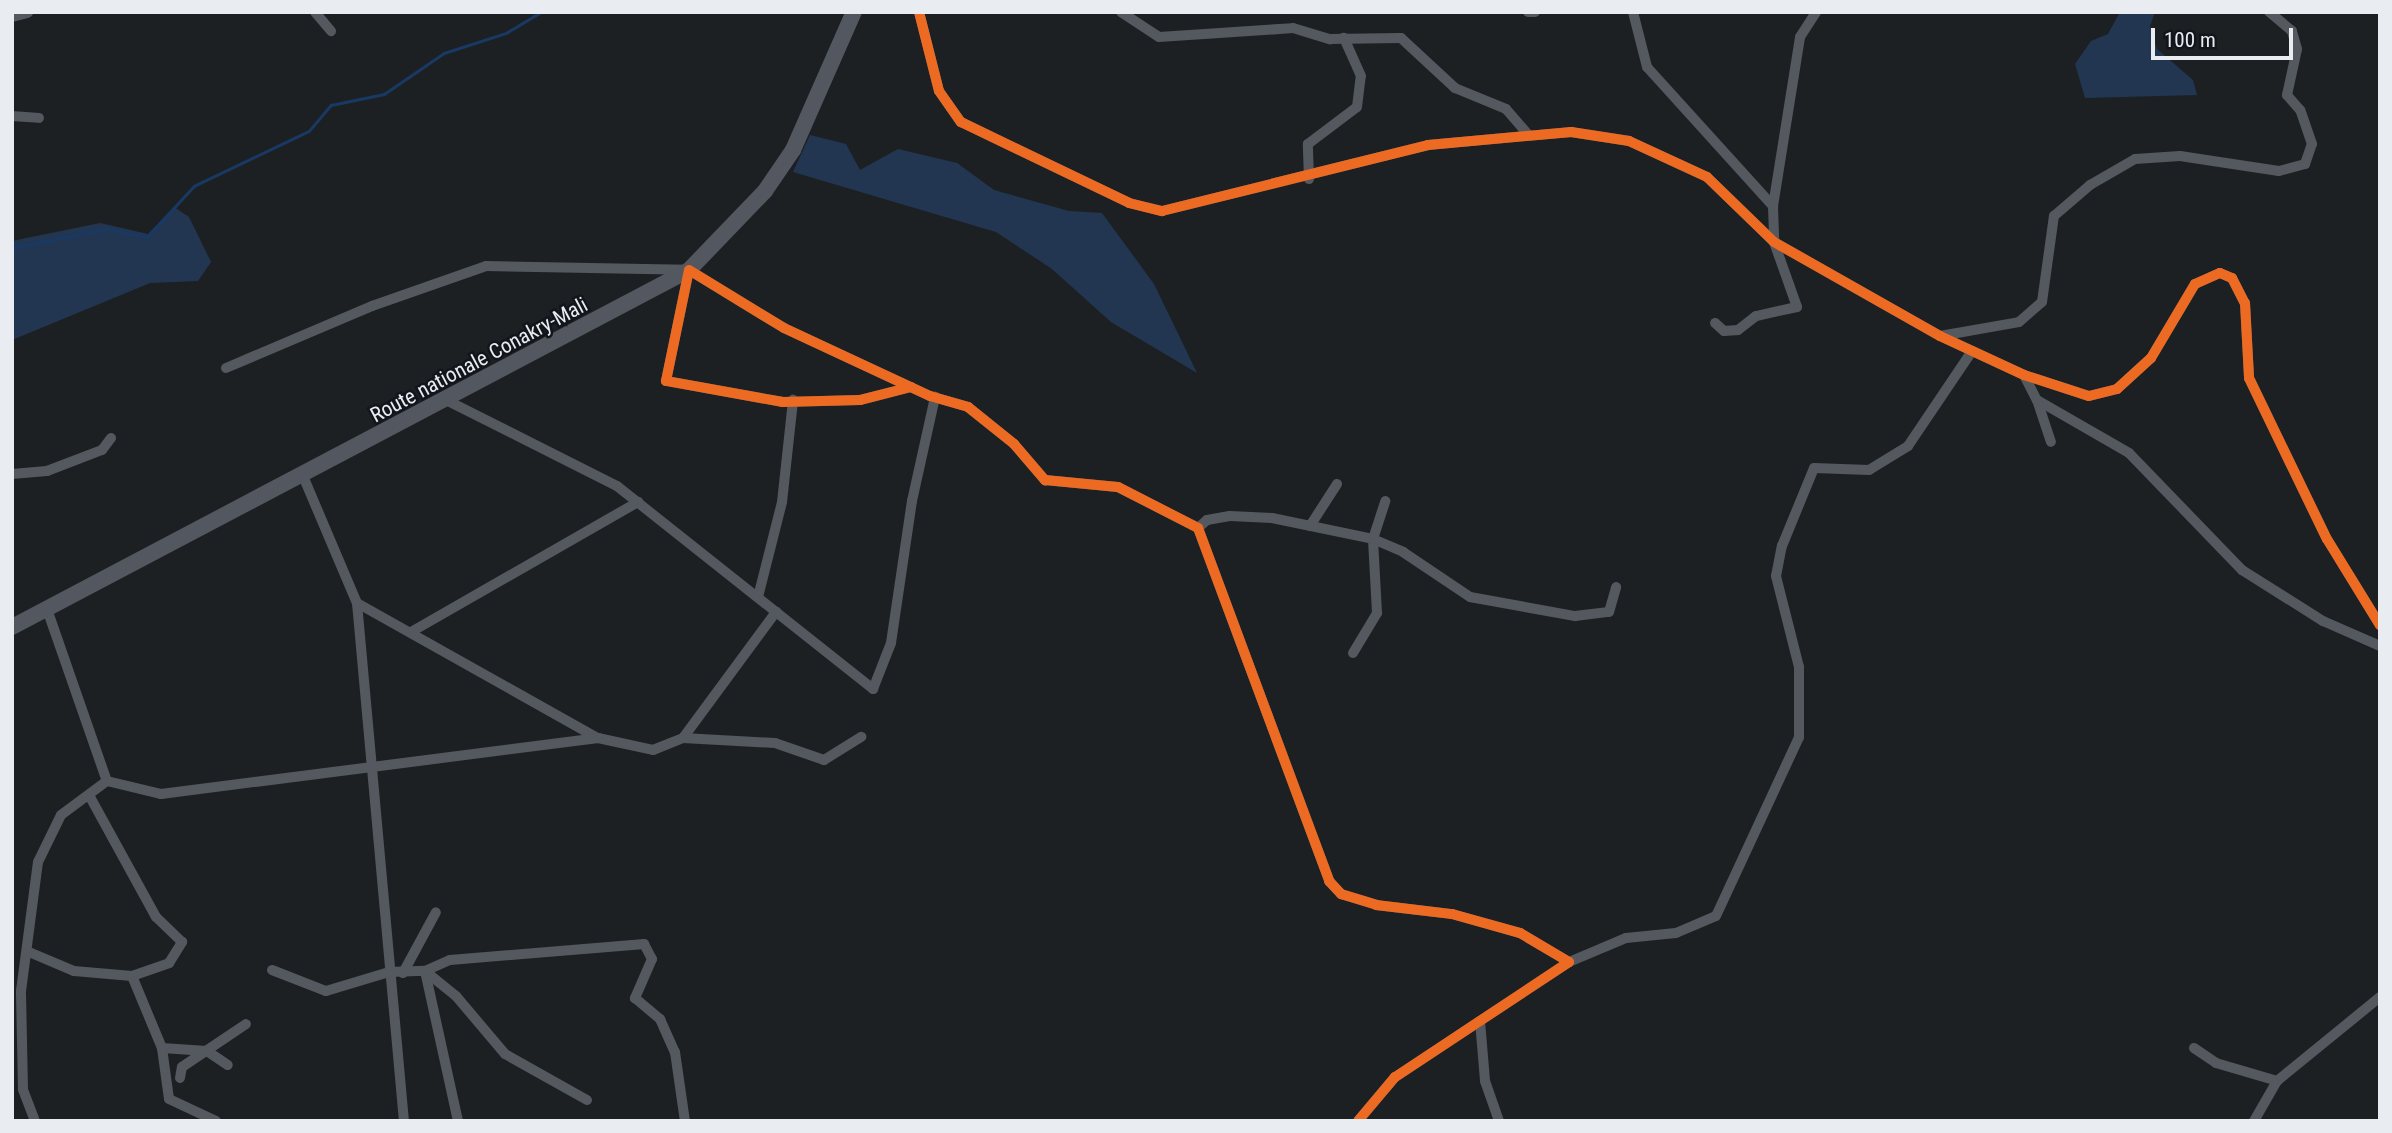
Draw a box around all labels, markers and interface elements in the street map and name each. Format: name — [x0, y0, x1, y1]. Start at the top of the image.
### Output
scale bar — [2154, 14, 2296, 58]
text: 100 m — [2164, 28, 2216, 52]
street label: Route nationale Conakry-Mali — [366, 292, 592, 428]

